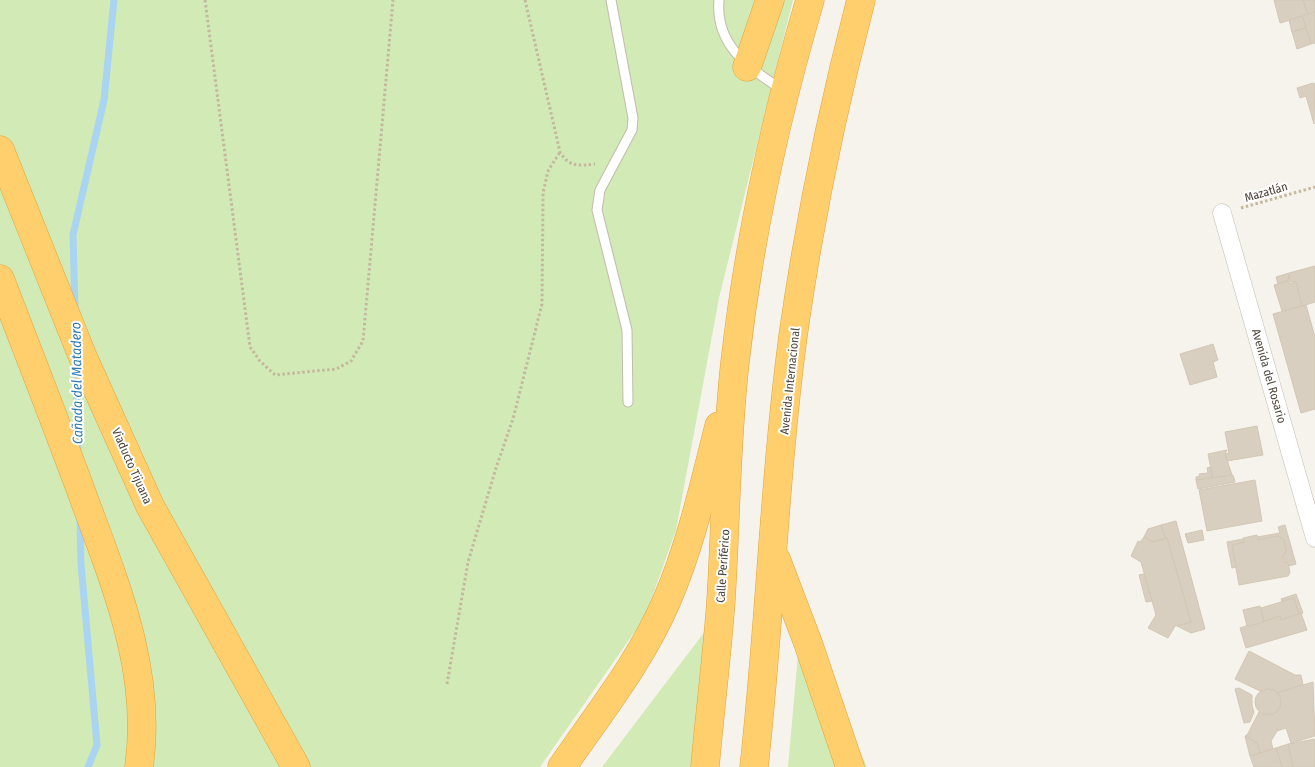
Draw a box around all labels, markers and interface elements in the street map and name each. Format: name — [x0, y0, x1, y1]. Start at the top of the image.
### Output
street label: Mazatlán — [1243, 179, 1289, 205]
water label: Cañada del Matadero — [67, 322, 87, 444]
street label: Avenida Internacional — [777, 327, 803, 435]
street label: Avenida del Rosario — [1249, 327, 1289, 425]
street label: Viaducto Tijuana — [109, 426, 155, 506]
street label: Calle Periférico — [713, 529, 733, 603]

